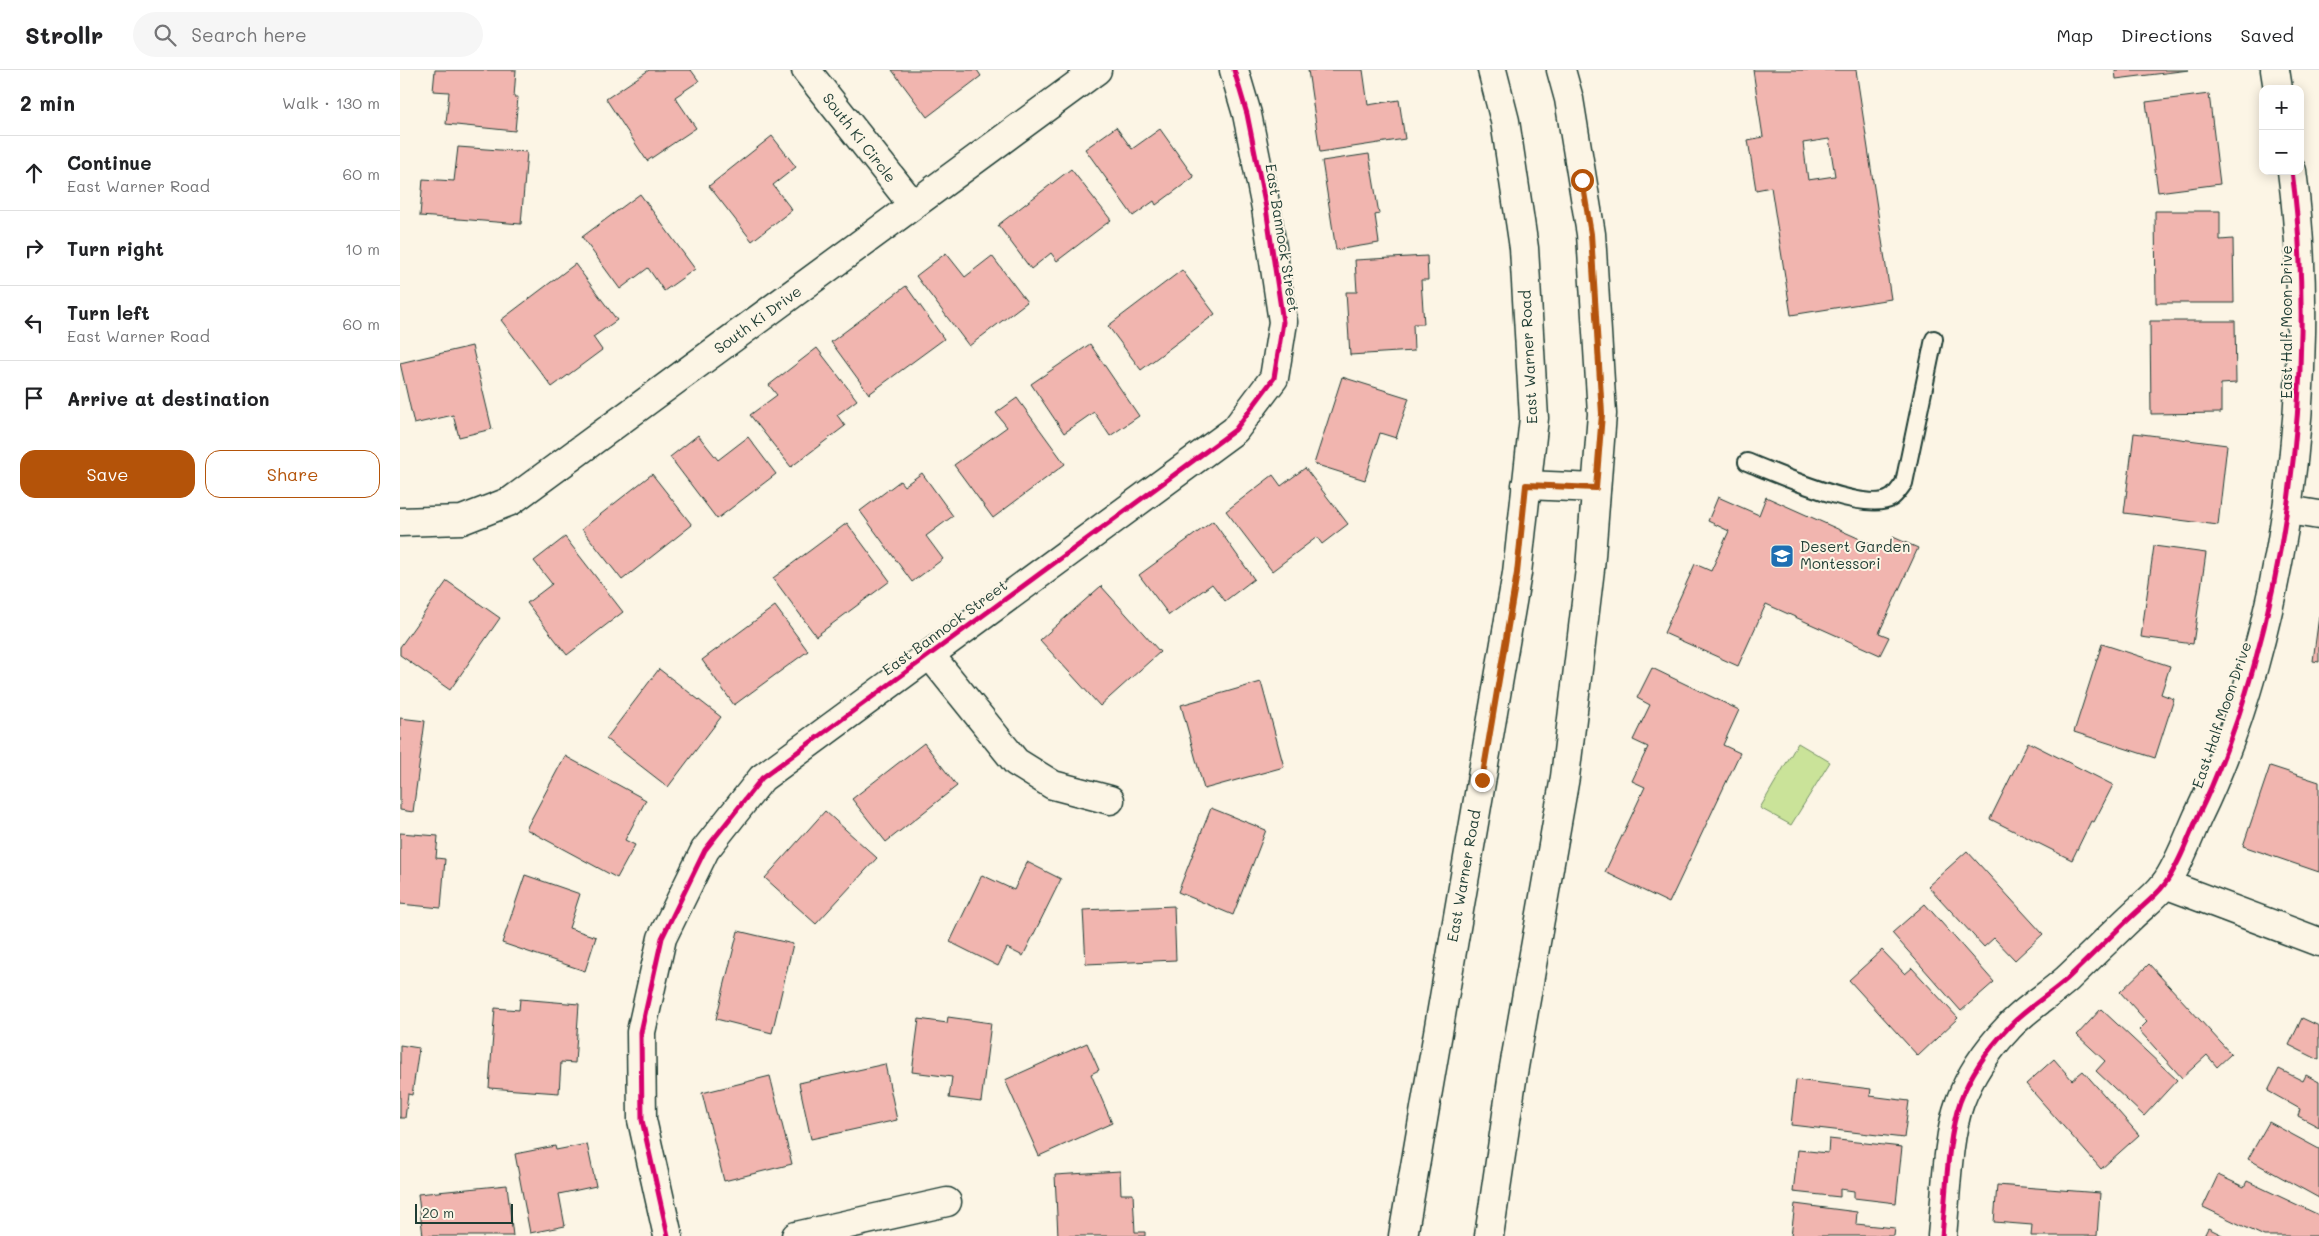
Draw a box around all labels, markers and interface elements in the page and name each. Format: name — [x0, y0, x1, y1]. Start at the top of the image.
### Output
search box — [133, 12, 483, 57]
text: Strollr — [25, 19, 103, 50]
icon: search — [151, 21, 179, 49]
text: Search here — [191, 22, 307, 47]
text: Map — [2056, 23, 2093, 47]
text: Directions — [2121, 23, 2213, 47]
text: Saved — [2241, 23, 2294, 47]
map controls — [2259, 85, 2304, 175]
button: + — [2259, 85, 2304, 130]
street label: South Ki Circle — [818, 88, 901, 186]
text: 2 min — [20, 89, 75, 116]
text: Walk · 130 m — [282, 92, 380, 113]
button: − — [2259, 130, 2304, 175]
text: Continue — [67, 150, 152, 175]
icon: ahead — [20, 159, 48, 187]
street label: East Bannock Street — [1261, 162, 1305, 314]
text: 60 m — [343, 163, 380, 184]
route start — [1571, 169, 1594, 192]
text: East Warner Road — [67, 175, 210, 196]
icon: right — [20, 234, 48, 262]
text: Turn right — [67, 236, 164, 261]
text: 10 m — [345, 238, 380, 259]
street label: East Half Moon Drive — [2276, 245, 2296, 399]
street label: South Ki Drive — [710, 281, 805, 358]
street label: East Warner Road — [1515, 290, 1541, 424]
text: Turn left — [67, 300, 150, 325]
icon: left — [20, 309, 48, 337]
text: 60 m — [343, 313, 380, 334]
text: East Warner Road — [67, 325, 210, 346]
icon: arrive — [20, 384, 48, 412]
text: Arrive at destination — [67, 386, 270, 411]
button: Save — [20, 450, 195, 498]
button: Share — [205, 450, 380, 498]
place label: Desert Garden Montessori — [1800, 536, 1910, 573]
school or university icon: Desert Garden Montessori — [1769, 543, 1795, 569]
street label: East Bannock Street — [878, 575, 1011, 679]
street label: East Half Moon Drive — [2187, 639, 2256, 791]
route end — [1471, 769, 1494, 792]
street label: East Warner Road — [1442, 808, 1484, 944]
scale bar — [415, 1201, 512, 1224]
text: 20 m — [422, 1203, 454, 1222]

